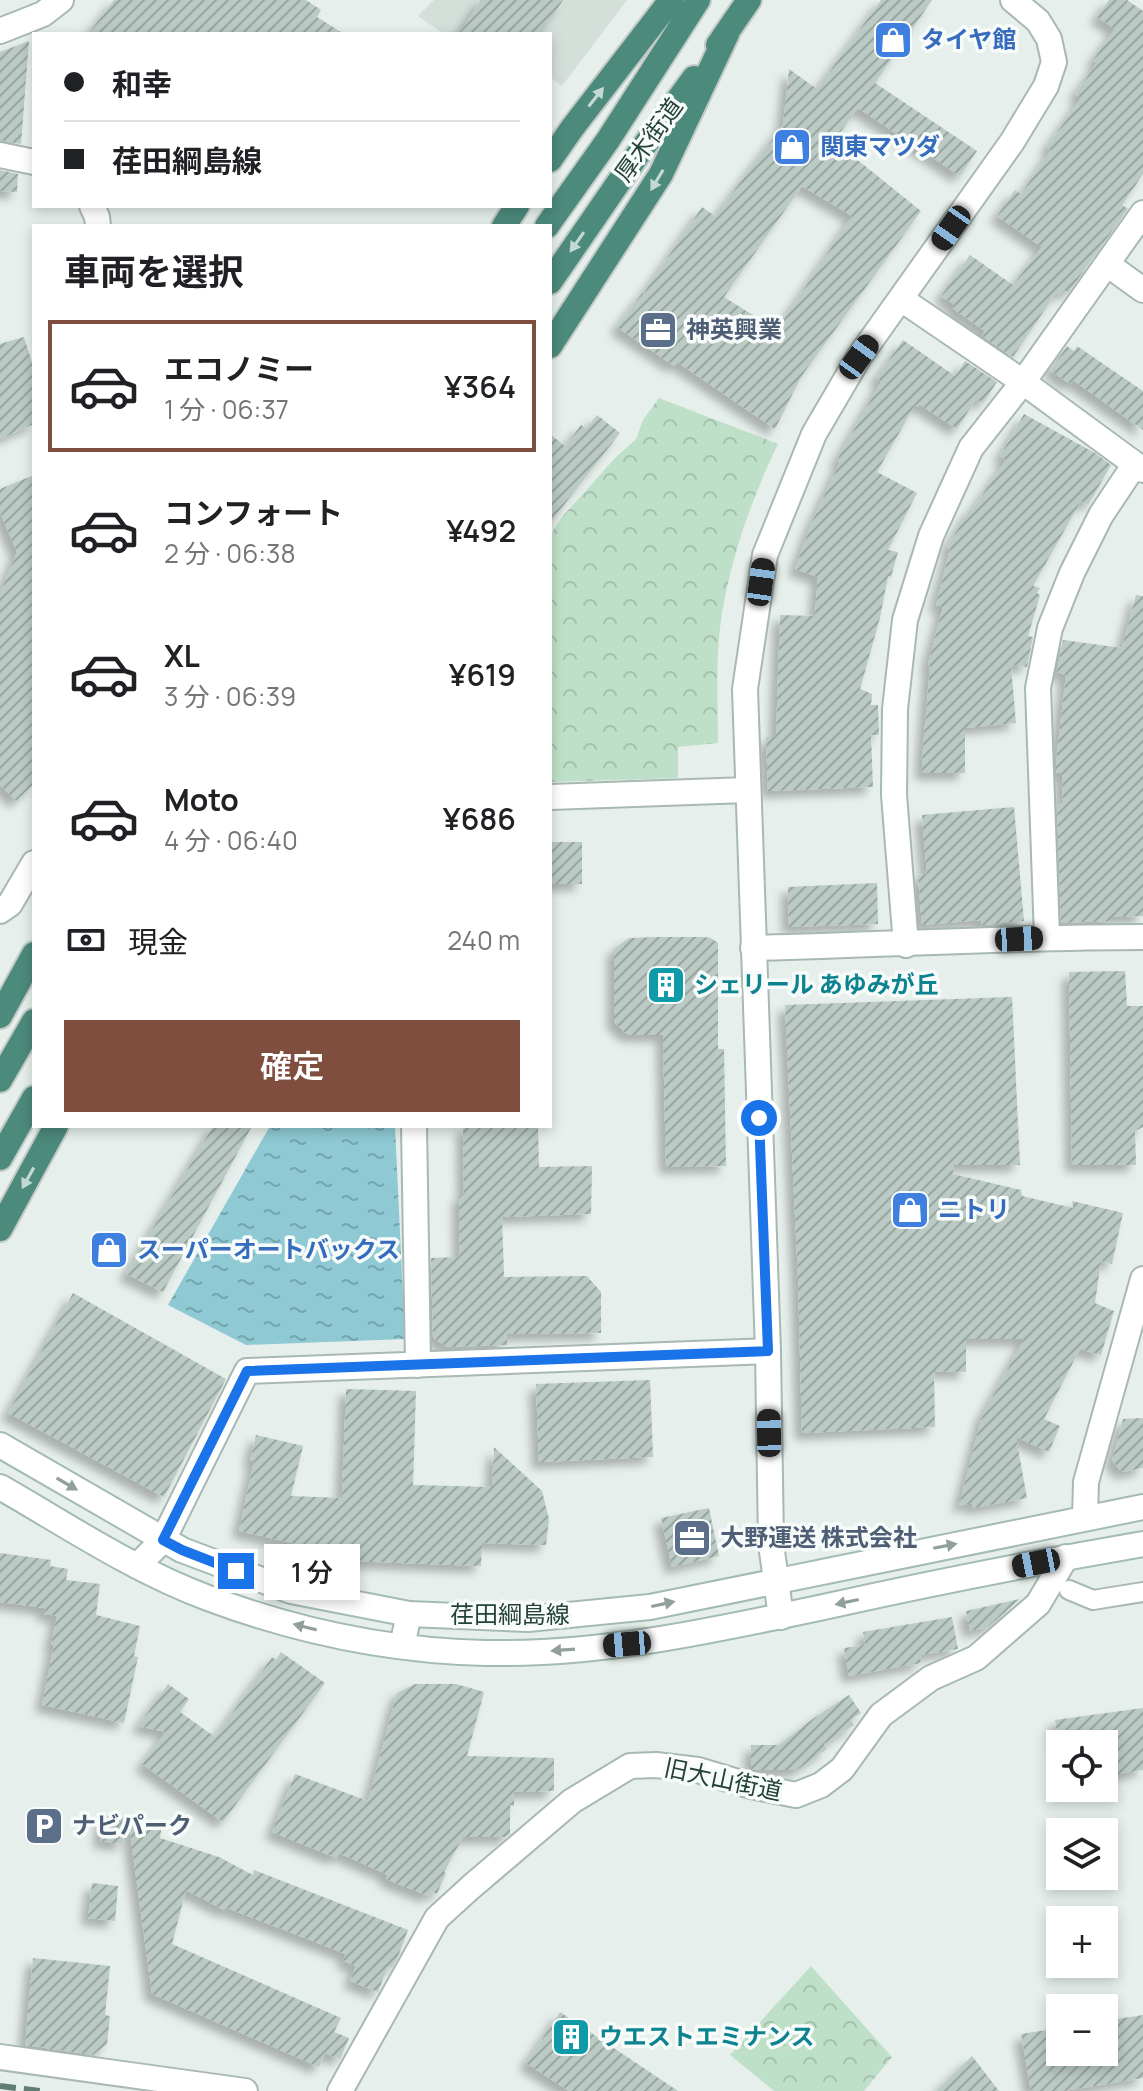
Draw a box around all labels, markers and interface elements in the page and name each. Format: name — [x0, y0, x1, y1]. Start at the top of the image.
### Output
shop icon: タイヤ館 — [872, 19, 914, 61]
place label: タイヤ館 — [921, 22, 1016, 55]
text: 和幸 — [112, 63, 172, 104]
one-way arrow — [588, 87, 604, 107]
street label: 厚木街道 — [606, 91, 689, 188]
shop icon: 関東マツダ — [771, 126, 813, 168]
place label: 関東マツダ — [820, 129, 940, 162]
text: 荏田綱島線 — [112, 140, 262, 181]
one-way arrow — [650, 169, 664, 191]
car — [927, 201, 975, 255]
one-way arrow — [570, 232, 585, 253]
text: 車両を選択 — [64, 247, 244, 296]
office icon: 神英興業 — [637, 309, 679, 351]
place label: 神英興業 — [686, 312, 782, 345]
car — [835, 331, 883, 383]
text: エコノミー — [164, 348, 314, 389]
icon: car — [68, 350, 140, 422]
text: ¥364 — [444, 366, 516, 407]
text: 1 分 · 06:37 — [164, 391, 289, 427]
text: コンフォート — [164, 492, 343, 533]
icon: car — [68, 494, 140, 566]
text: ¥492 — [447, 510, 516, 551]
text: 2 分 · 06:38 — [164, 535, 296, 571]
car — [746, 557, 776, 607]
text: XL — [164, 635, 200, 676]
icon: car — [68, 638, 140, 710]
text: ¥619 — [449, 654, 516, 695]
text: 3 分 · 06:39 — [164, 678, 296, 714]
text: Moto — [164, 779, 239, 820]
icon: car — [68, 782, 140, 854]
text: ¥686 — [443, 798, 516, 839]
text: 4 分 · 06:40 — [164, 822, 298, 858]
icon: cash — [64, 918, 108, 962]
text: 現金 — [128, 921, 188, 962]
text: 240 m — [447, 922, 520, 958]
car — [994, 926, 1044, 952]
building icon: シェリール あゆみが丘 — [645, 964, 687, 1006]
place label: シェリール あゆみが丘 — [694, 967, 939, 1000]
button: 確定 — [64, 1020, 520, 1112]
route start — [741, 1100, 777, 1136]
one-way arrow — [21, 1166, 35, 1189]
shop icon: ニトリ — [889, 1189, 931, 1231]
place label: ニトリ — [938, 1192, 1010, 1225]
shop icon: スーパーオートバックス — [88, 1229, 130, 1271]
place label: スーパーオートバックス — [137, 1232, 400, 1265]
car — [757, 1409, 781, 1457]
one-way arrow — [56, 1477, 79, 1491]
office icon: 大野運送 株式会社 — [671, 1517, 713, 1559]
place label: 大野運送 株式会社 — [720, 1520, 917, 1553]
one-way arrow — [933, 1539, 958, 1552]
callout: 1 分 — [264, 1543, 360, 1599]
car — [1010, 1547, 1062, 1579]
route end — [218, 1553, 254, 1589]
text: 1 分 — [291, 1554, 333, 1590]
one-way arrow — [834, 1596, 859, 1609]
street label: 荏田綱島線 — [450, 1597, 570, 1630]
one-way arrow — [651, 1598, 676, 1610]
one-way arrow — [293, 1621, 318, 1633]
car — [602, 1630, 652, 1658]
one-way arrow — [550, 1644, 575, 1657]
map controls — [1046, 1730, 1118, 2066]
button: locate — [1046, 1730, 1118, 1802]
street label: 旧大山街道 — [661, 1750, 785, 1807]
parking icon: ナビパーク — [23, 1805, 65, 1847]
place label: ナビパーク — [72, 1808, 192, 1841]
button: layers — [1046, 1818, 1118, 1890]
button: + — [1046, 1906, 1118, 1978]
button: − — [1046, 1994, 1118, 2066]
building icon: ウエストエミナンス — [550, 2016, 592, 2058]
place label: ウエストエミナンス — [599, 2019, 815, 2052]

